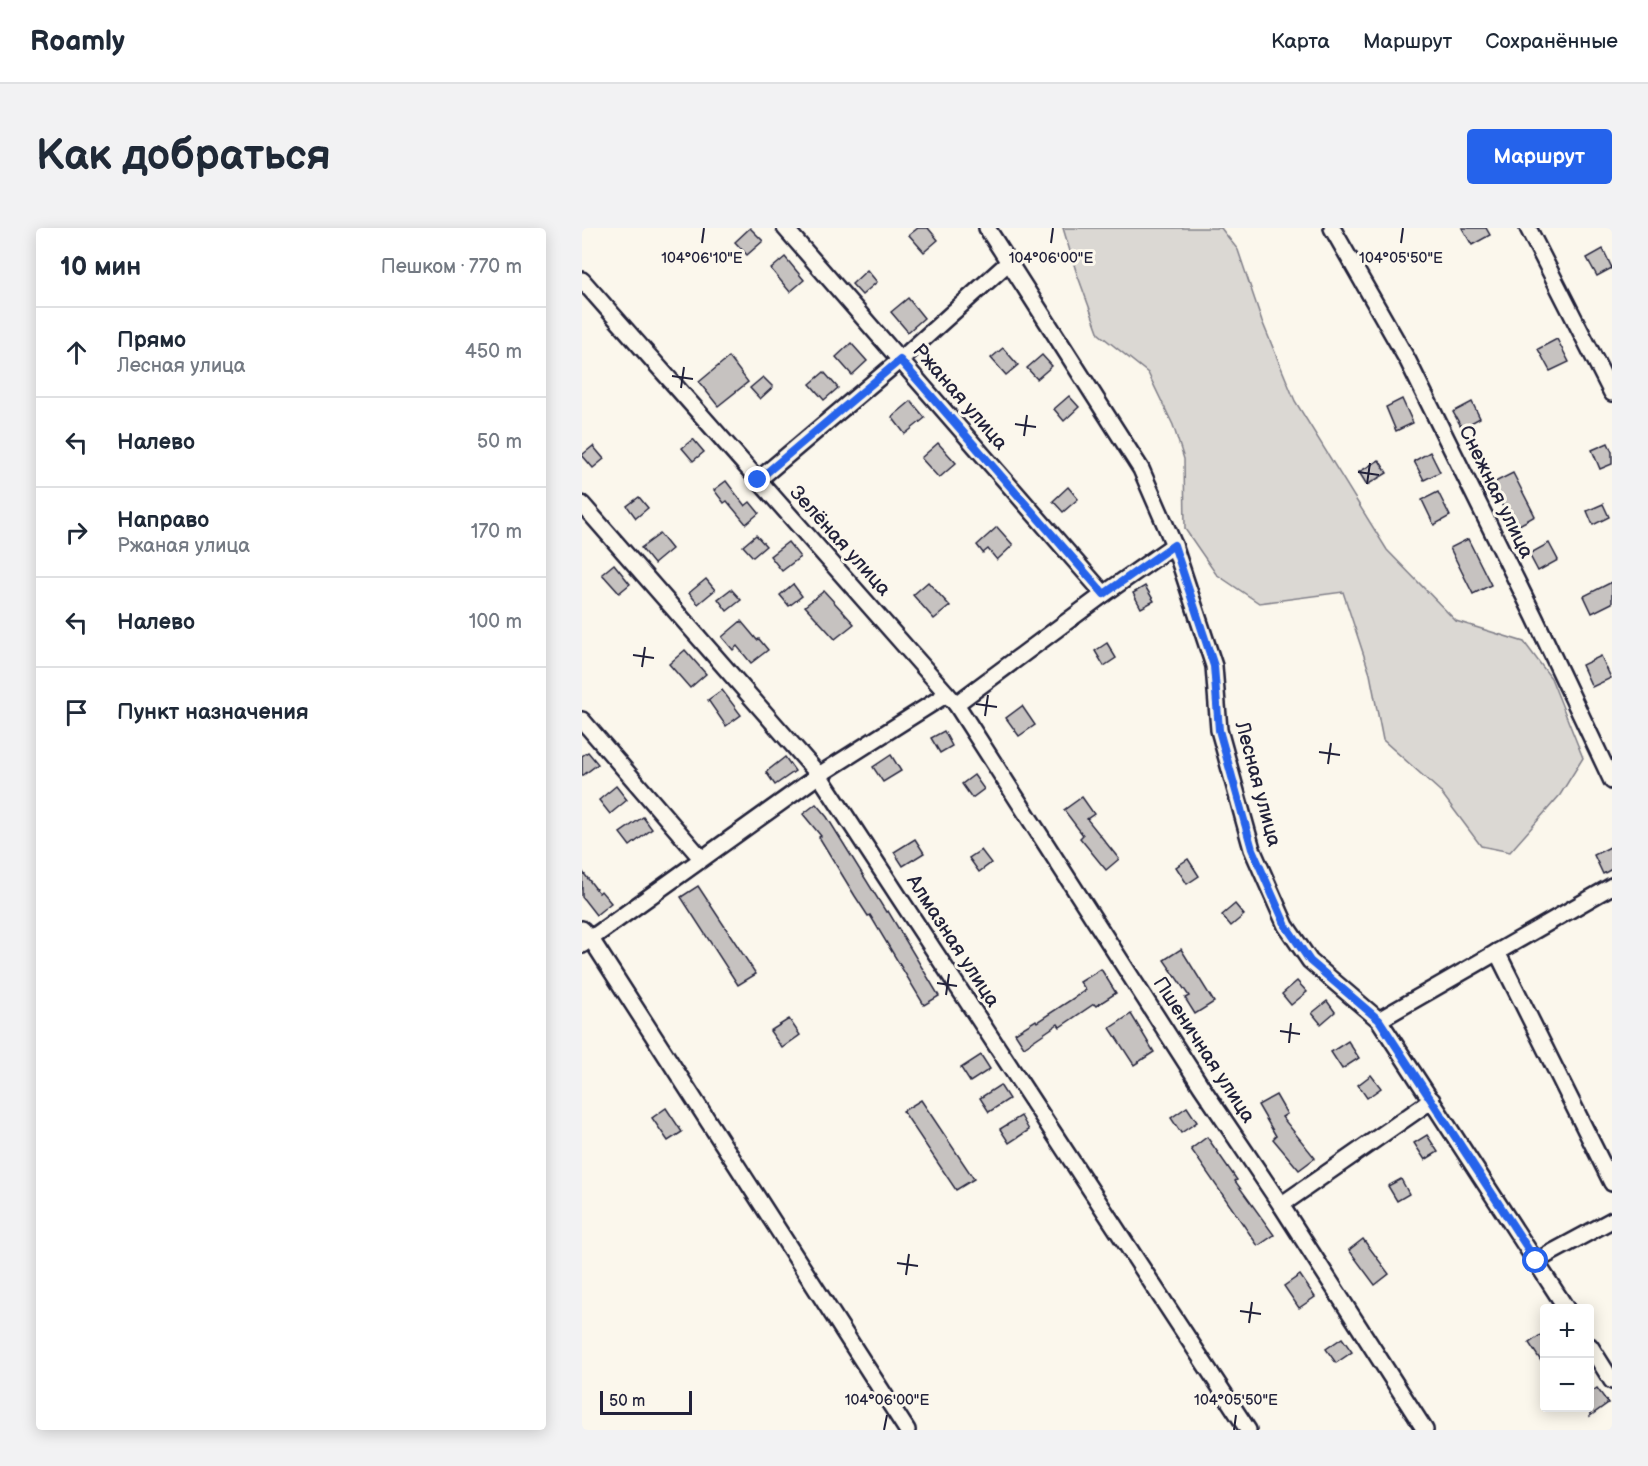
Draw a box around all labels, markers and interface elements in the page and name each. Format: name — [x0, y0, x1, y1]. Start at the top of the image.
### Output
text: Roamly — [30, 25, 125, 58]
text: Карта — [1271, 29, 1330, 54]
text: Маршрут — [1363, 29, 1452, 54]
text: Сохранённые — [1485, 29, 1618, 54]
button: Маршрут — [1467, 129, 1612, 184]
text: Как добраться — [36, 131, 331, 182]
text: 104°06'10"E — [661, 249, 743, 268]
text: 104°06'00"E — [1009, 249, 1093, 268]
text: 104°05'50"E — [1359, 249, 1443, 268]
text: 10 мин — [60, 252, 141, 283]
text: Пешком · 770 m — [381, 255, 522, 279]
text: Прямо — [117, 327, 186, 354]
icon: ahead — [60, 336, 93, 369]
street label: Ржаная улица — [907, 339, 1013, 455]
text: 450 m — [465, 340, 522, 364]
text: Лесная улица — [117, 354, 246, 378]
street label: Снежная улица — [1453, 422, 1539, 563]
icon: left — [60, 426, 93, 459]
text: Налево — [117, 429, 195, 456]
text: 50 m — [477, 430, 522, 454]
route end — [744, 466, 770, 492]
street label: Зелёная улица — [784, 481, 896, 601]
text: Направо — [117, 507, 209, 534]
icon: right — [60, 516, 93, 549]
text: 170 m — [471, 520, 522, 544]
text: Ржаная улица — [117, 534, 250, 558]
icon: left — [60, 606, 93, 639]
text: Налево — [117, 609, 195, 636]
text: 100 m — [469, 610, 522, 634]
icon: arrive — [60, 696, 93, 729]
text: Пункт назначения — [117, 699, 309, 726]
street label: Лесная улица — [1229, 718, 1286, 849]
street label: Алмазная улица — [901, 869, 1005, 1012]
street label: Пшеничная улица — [1148, 972, 1260, 1128]
route start — [1522, 1247, 1548, 1273]
map controls — [1540, 1304, 1594, 1412]
button: + — [1540, 1304, 1594, 1358]
button: − — [1540, 1358, 1594, 1412]
scale bar — [600, 1388, 692, 1416]
text: 104°06'00"E — [845, 1391, 929, 1410]
text: 104°05'50"E — [1194, 1391, 1278, 1410]
text: 50 m — [609, 1392, 645, 1411]

